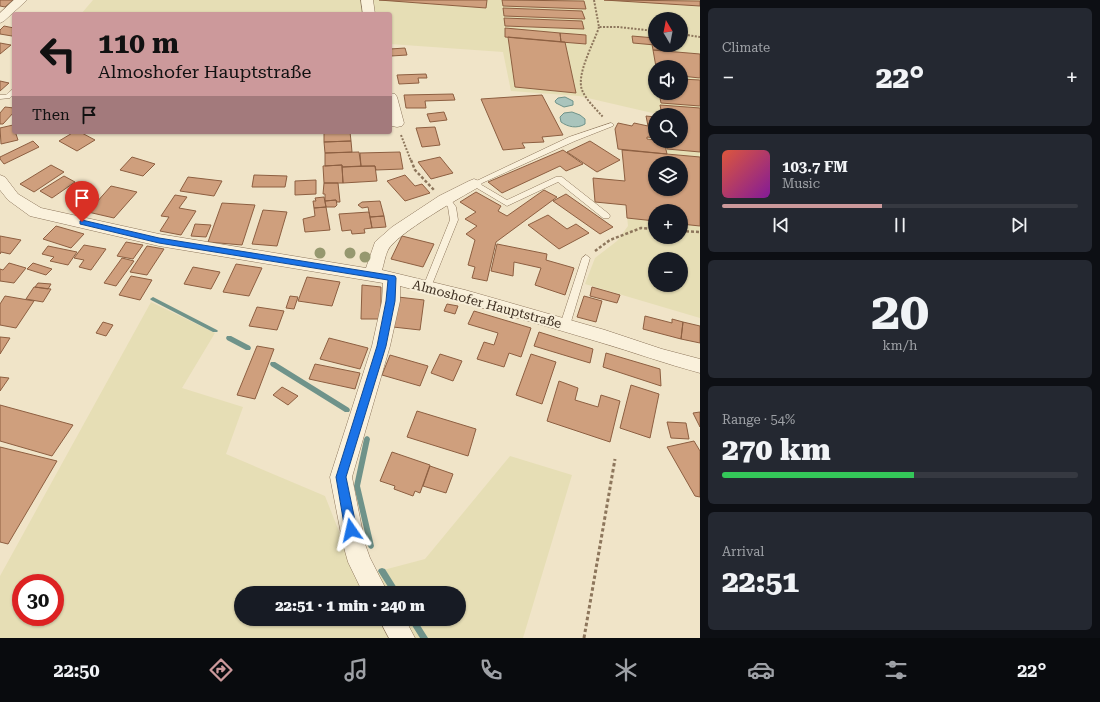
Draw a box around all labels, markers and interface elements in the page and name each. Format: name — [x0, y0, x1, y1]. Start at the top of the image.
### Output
north arrow — [648, 12, 688, 52]
map controls — [648, 12, 688, 292]
text: 110 m — [98, 27, 179, 60]
icon: left — [32, 28, 84, 80]
text: Climate — [722, 40, 770, 55]
button: sound — [648, 60, 688, 100]
text: 22° — [876, 60, 924, 95]
text: Almoshofer Hauptstraße — [98, 61, 311, 82]
text: − — [722, 65, 734, 90]
text: + — [1066, 65, 1078, 90]
icon: arrive — [78, 104, 100, 126]
text: Then — [32, 106, 70, 124]
button: search — [648, 108, 688, 148]
button: layers — [648, 156, 688, 196]
text: 103.7 FM — [782, 158, 848, 176]
text: Music — [782, 176, 820, 191]
pin — [65, 181, 99, 222]
icon: arrive — [71, 187, 93, 209]
button: + — [648, 204, 688, 244]
icon: previous — [770, 214, 792, 236]
icon: pause — [889, 214, 911, 236]
icon: next — [1008, 214, 1030, 236]
button: − — [648, 252, 688, 292]
street label: Almoshofer Hauptstraße — [411, 277, 563, 331]
text: 20 — [871, 281, 929, 342]
text: km/h — [883, 338, 917, 353]
text: Range · 54% — [722, 412, 795, 427]
text: 270 km — [722, 432, 831, 467]
position arrow — [330, 509, 372, 551]
text: Arrival — [722, 544, 764, 559]
text: 22:51 — [722, 564, 799, 599]
speed limit sign: 30 — [12, 574, 64, 626]
text: 22:51 · 1 min · 240 m — [275, 597, 425, 615]
icon: directions — [207, 656, 235, 684]
icon: music — [342, 656, 370, 684]
icon: phone — [477, 656, 505, 684]
icon: climate — [612, 656, 640, 684]
icon: car — [747, 656, 775, 684]
icon: filters — [882, 656, 910, 684]
text: 22:50 — [54, 660, 100, 681]
text: 22° — [1017, 660, 1046, 681]

